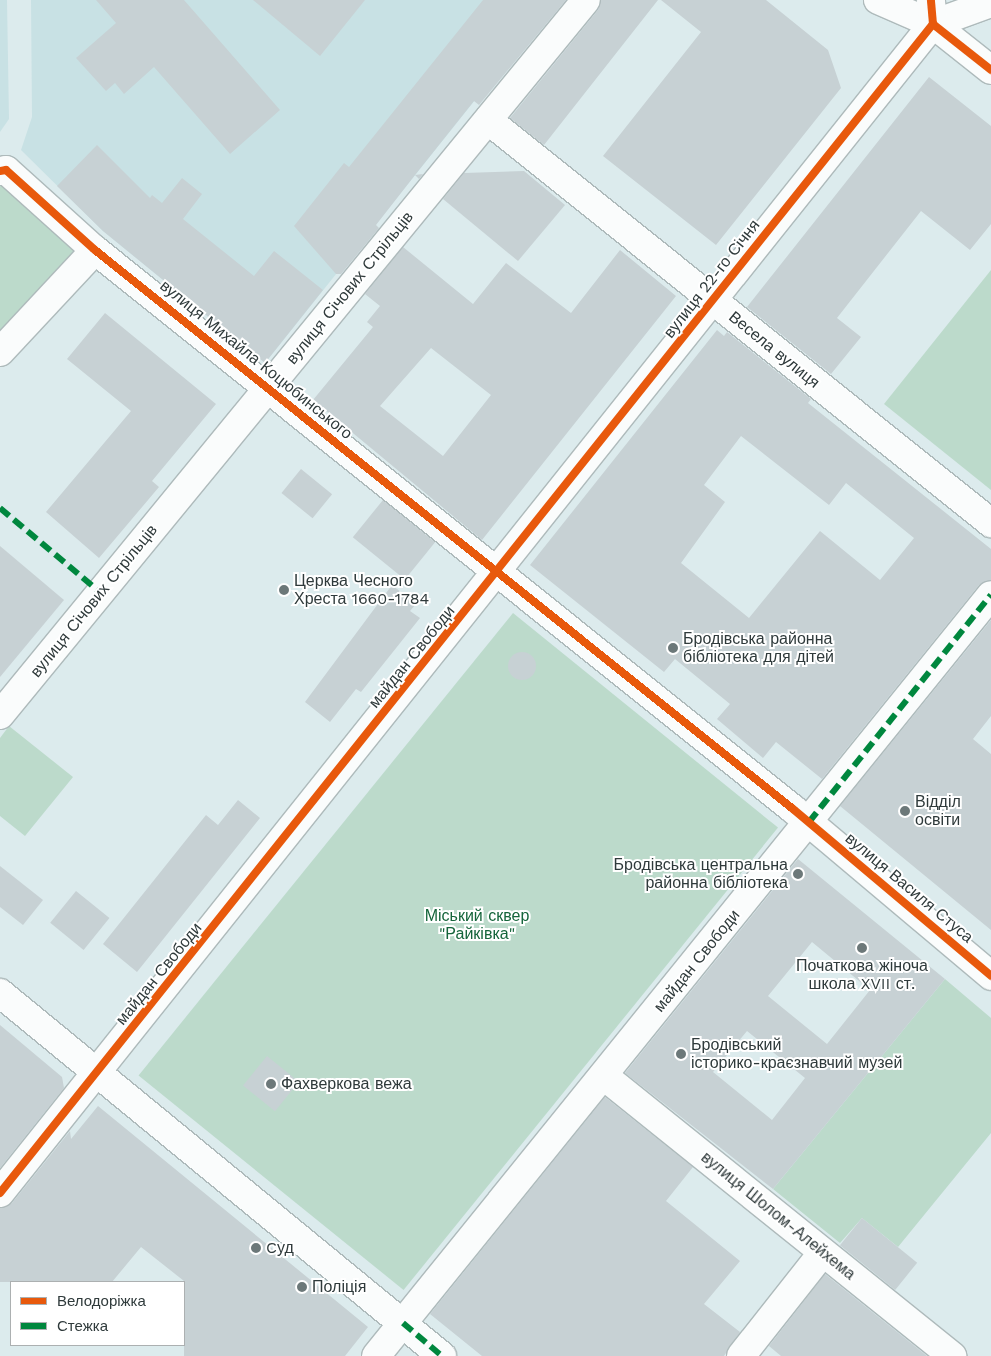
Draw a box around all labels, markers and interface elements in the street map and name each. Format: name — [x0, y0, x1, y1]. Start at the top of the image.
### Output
street label: вулиця Січових Стрільців — [282, 208, 418, 368]
street label: вулиця 22-го Січня — [660, 216, 764, 342]
street label: вулиця Михайла Коцюбинського — [156, 276, 356, 444]
street label: Весела вулиця — [725, 307, 823, 393]
street label: вулиця Січових Стрільців — [26, 521, 162, 681]
place label: Церква Чесного Хреста 1660-1784 — [294, 571, 430, 609]
marker: Церква Чесного Хреста 1660-1784 — [278, 584, 290, 596]
street label: майдан Свободи — [365, 602, 459, 712]
place label: Бродівська районна бібліотека для дітей — [683, 629, 834, 667]
marker: Бродівська районна бібліотека для дітей — [667, 642, 679, 654]
place label: Відділ освіти — [915, 792, 961, 830]
marker: Відділ освіти — [899, 805, 911, 817]
street label: вулиця Василя Стуса — [841, 829, 977, 947]
place label: Бродівська центральна районна бібліотека — [614, 855, 788, 893]
marker: Бродівська центральна районна бібліотека — [792, 868, 804, 880]
park label: Міський сквер "Райківка" — [425, 906, 529, 944]
street label: майдан Свободи — [650, 906, 744, 1016]
street label: майдан Свободи — [112, 919, 206, 1029]
marker: Початкова жіноча школа XVII ст. — [856, 942, 868, 954]
place label: Початкова жіноча школа XVII ст. — [796, 956, 928, 994]
place label: Бродівський історико-краєзнавчий музей — [691, 1035, 902, 1073]
marker: Бродівський історико-краєзнавчий музей — [675, 1048, 687, 1060]
place label: Фахверкова вежа — [281, 1074, 412, 1094]
marker: Фахверкова вежа — [265, 1078, 277, 1090]
street label: вулиця Шолом-Алейхема — [697, 1148, 859, 1284]
place label: Cуд — [266, 1238, 294, 1258]
marker: Cуд — [250, 1242, 262, 1254]
place label: Поліція — [312, 1277, 366, 1297]
legend — [10, 1281, 185, 1346]
marker: Поліція — [296, 1281, 308, 1293]
text: Велодоріжка — [57, 1292, 146, 1310]
text: Стежка — [57, 1317, 108, 1335]

